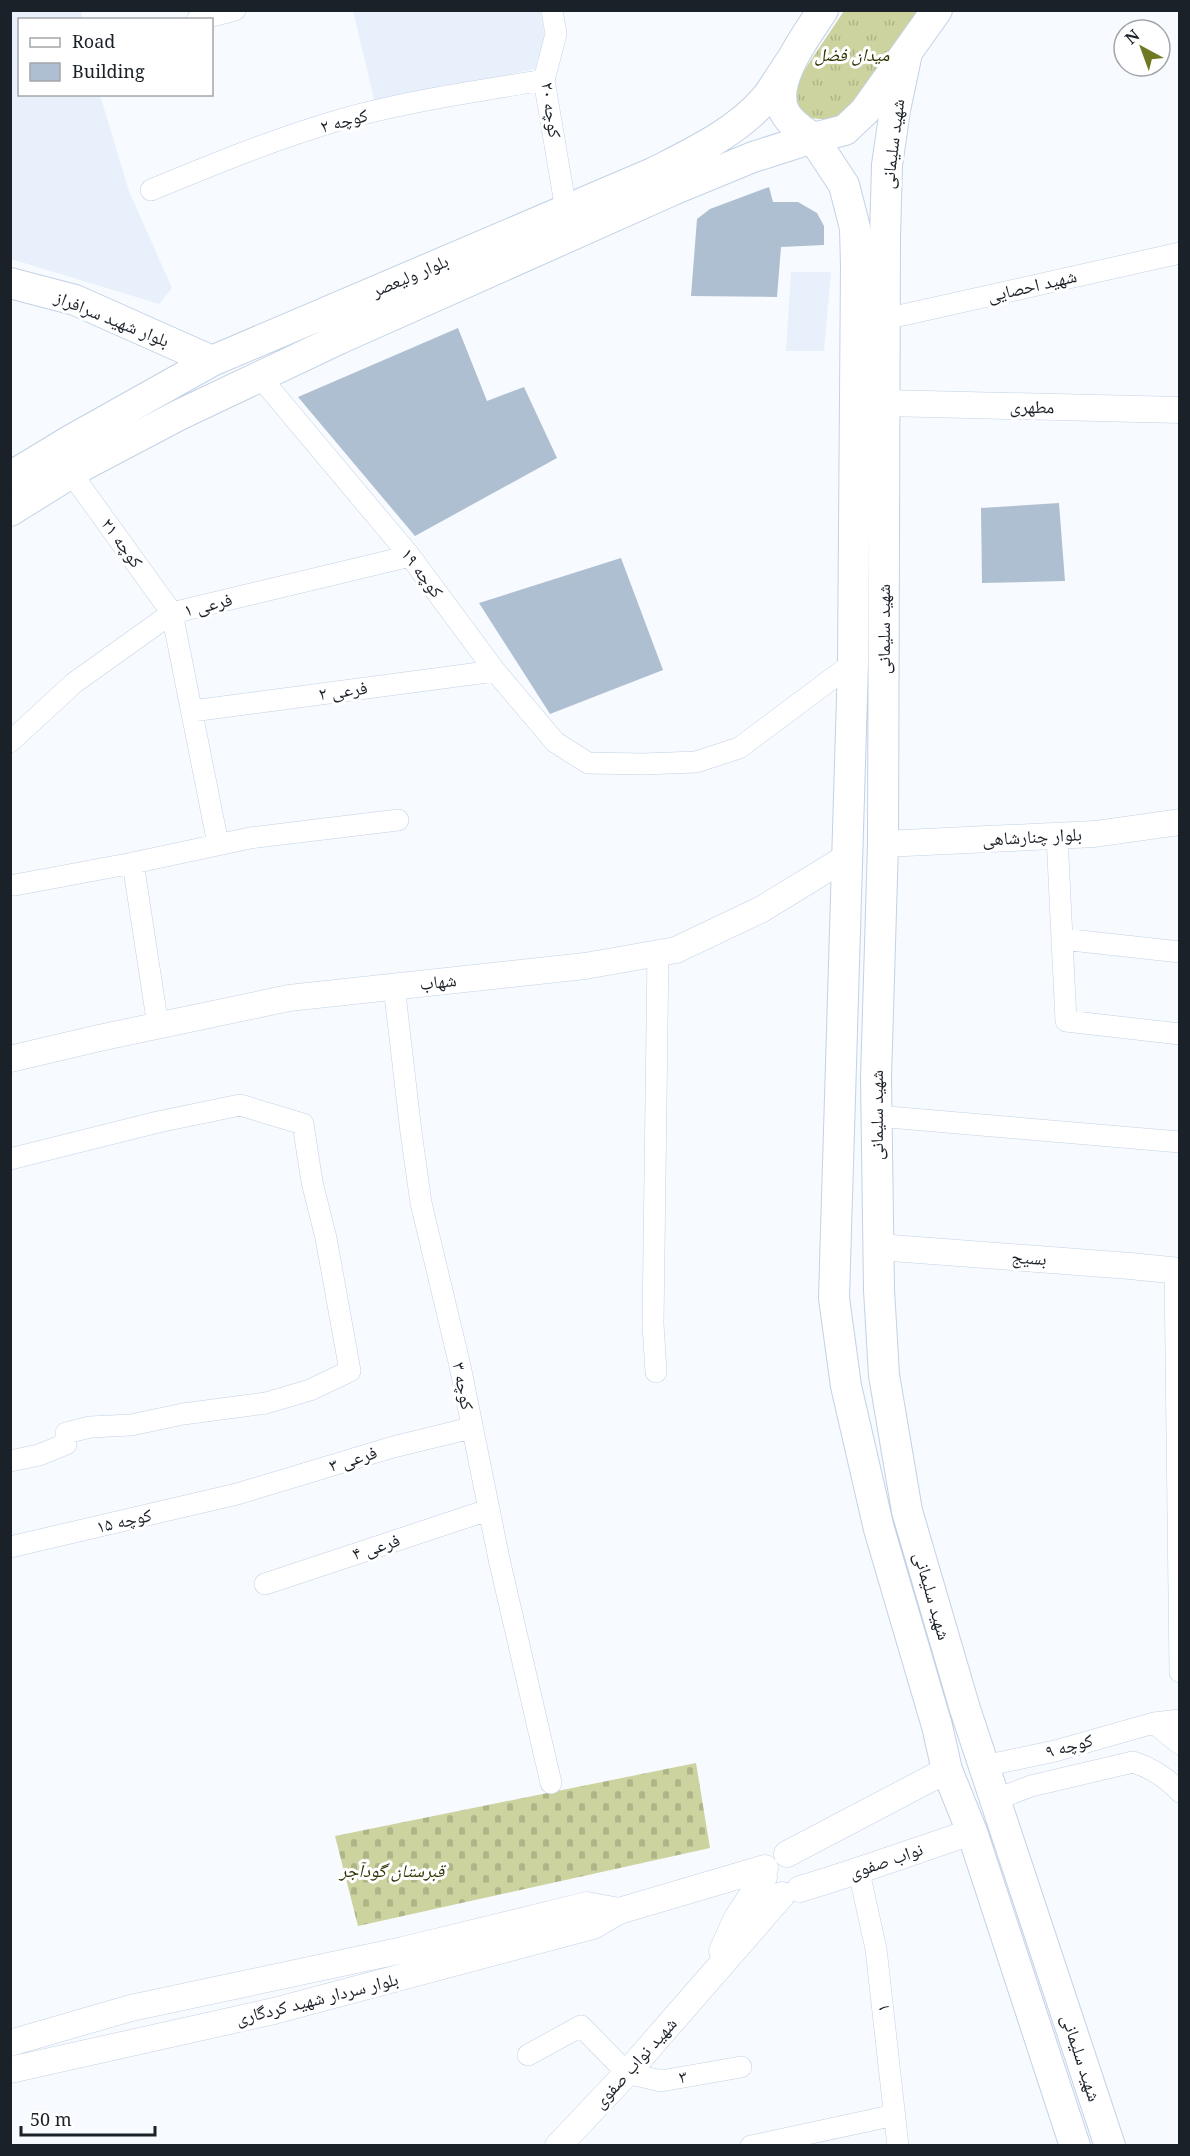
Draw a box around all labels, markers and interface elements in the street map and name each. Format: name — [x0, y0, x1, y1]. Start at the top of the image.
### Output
legend — [18, 18, 213, 96]
north arrow — [1112, 18, 1172, 78]
text: N — [1120, 24, 1144, 49]
text: Road — [72, 29, 115, 53]
park label: میدان فضل — [815, 42, 890, 66]
text: Building — [72, 59, 145, 83]
street label: کوچه ۲۰ — [536, 80, 568, 140]
street label: شهید سلیمانی — [875, 98, 909, 190]
street label: کوچه ۲ — [317, 102, 371, 138]
street label: بلوار ولیعصر — [367, 248, 452, 302]
street label: شهید احصایی — [985, 263, 1079, 307]
street label: بلوار شهید سرافراز — [51, 284, 173, 352]
street label: مطهری — [1009, 394, 1055, 418]
street label: کوچه ۲۱ — [97, 513, 149, 573]
street label: کوچه ۱۹ — [396, 543, 450, 603]
street label: شهید سلیمانی — [871, 584, 895, 674]
street label: فرعی ۱ — [181, 586, 234, 622]
street label: فرعی ۲ — [317, 675, 369, 705]
street label: بلوار چنارشاهی — [981, 821, 1082, 851]
street label: شهاب — [418, 967, 458, 995]
street label: شهید سلیمانی — [864, 1070, 888, 1160]
street label: بسیج — [1011, 1244, 1048, 1271]
street label: کوچه ۳ — [448, 1360, 480, 1412]
street label: فرعی ۳ — [326, 1439, 380, 1477]
street label: کوچه ۱۵ — [94, 1502, 154, 1538]
street label: فرعی ۴ — [349, 1527, 403, 1565]
street label: شهید سلیمانی — [909, 1549, 957, 1642]
street label: کوچه ۹ — [1042, 1727, 1096, 1763]
street label: نواب صفوی — [845, 1836, 926, 1884]
park label: قبرستان گودآجر — [338, 1858, 446, 1882]
street label: بلوار سردار شهید کردگاری — [233, 1966, 401, 2030]
street label: ۱ — [870, 2003, 894, 2014]
street label: شهید نواب صفوی — [587, 2011, 682, 2113]
street label: شهید سلیمانی — [1057, 2011, 1107, 2104]
street label: ۳ — [677, 2063, 689, 2089]
scale bar — [21, 2099, 154, 2137]
text: 50 m — [30, 2107, 72, 2131]

